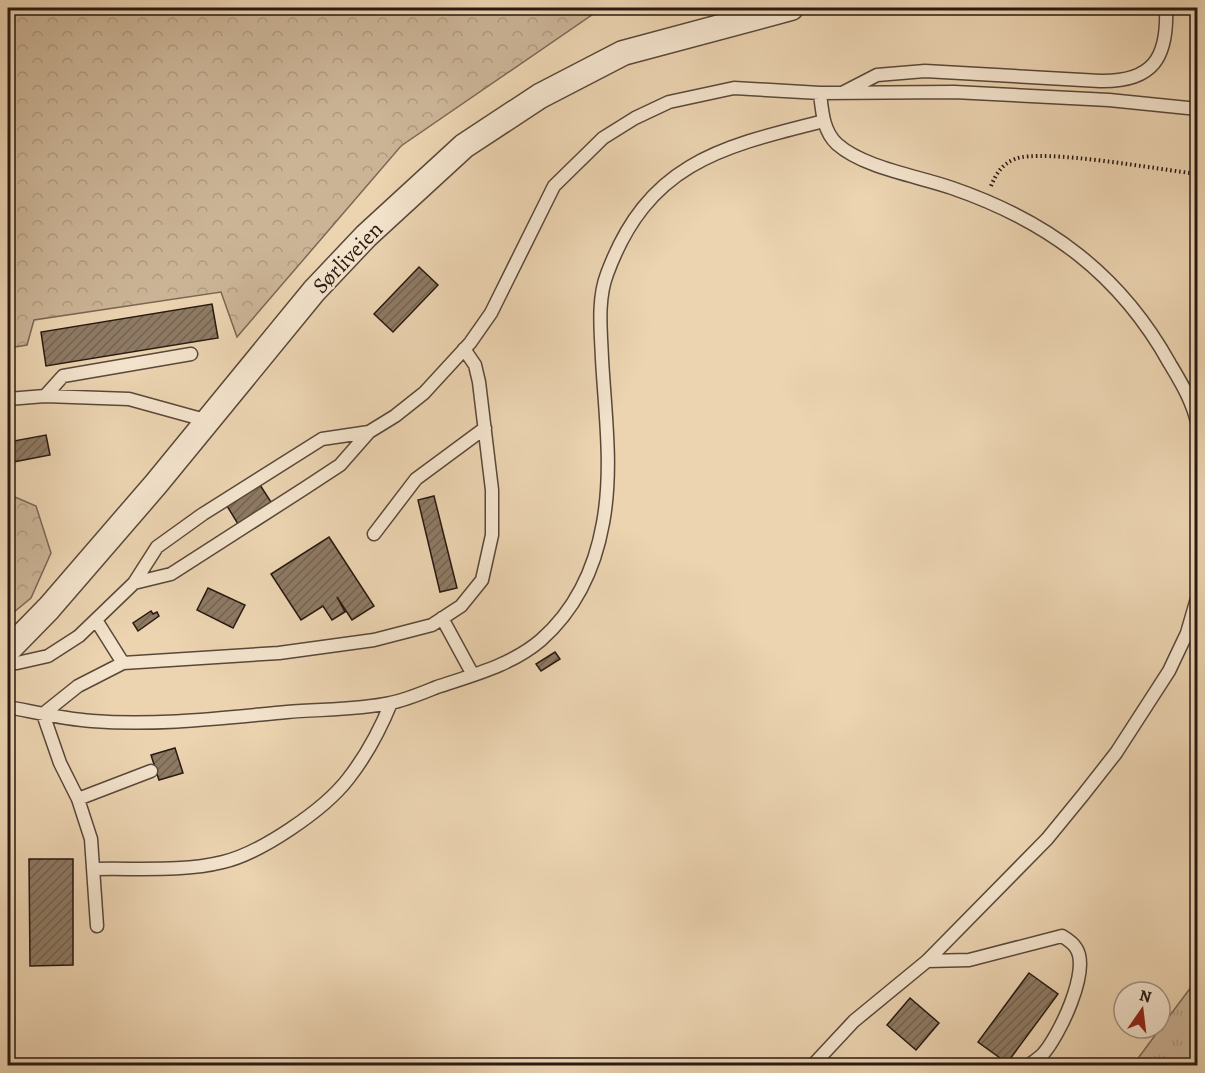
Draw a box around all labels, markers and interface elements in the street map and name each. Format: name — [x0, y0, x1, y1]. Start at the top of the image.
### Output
street label: Sørliveien — [306, 215, 390, 300]
north arrow — [1112, 980, 1172, 1040]
text: N — [1137, 984, 1154, 1009]

